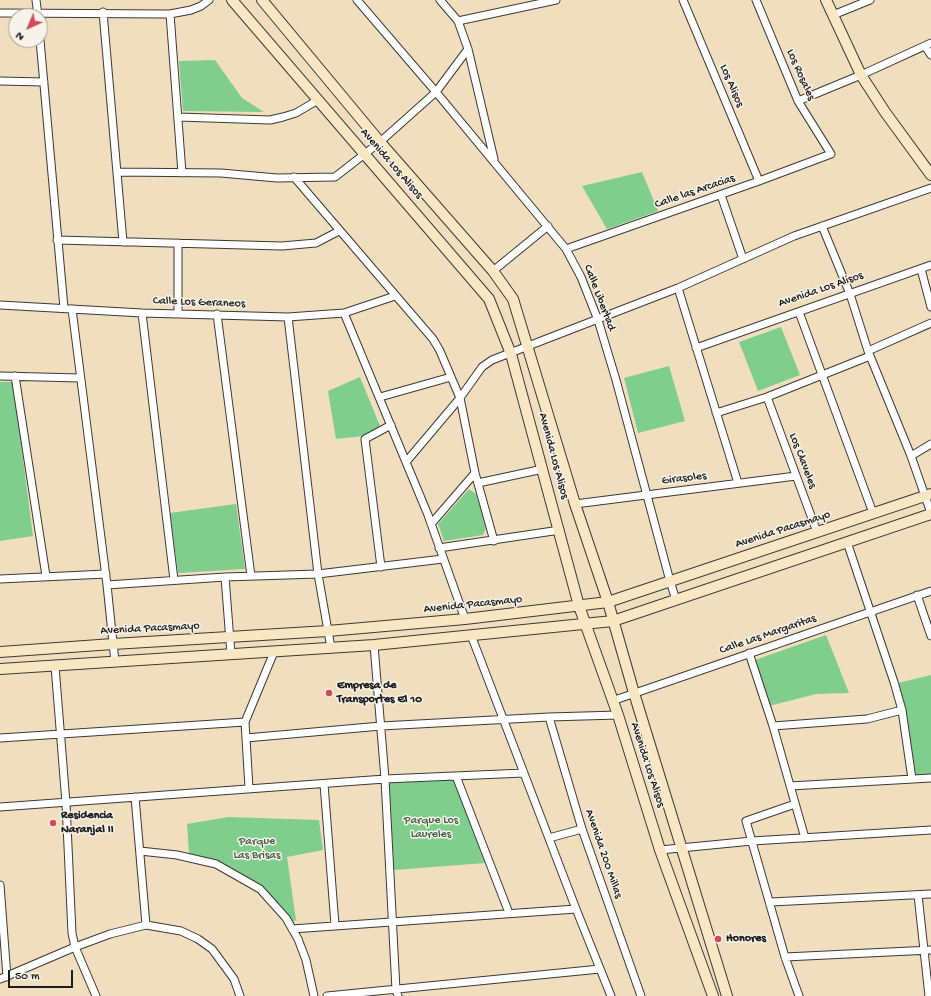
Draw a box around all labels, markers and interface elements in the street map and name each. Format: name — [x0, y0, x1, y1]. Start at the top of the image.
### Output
north arrow — [8, 8, 48, 48]
text: N — [14, 29, 27, 43]
street label: Los Rosales — [782, 47, 818, 103]
street label: Los Alisos — [716, 62, 746, 110]
street label: Avenida Los Alisos — [356, 126, 426, 202]
street label: Calle las Arcacias — [653, 172, 737, 212]
street label: Calle Libertad — [580, 263, 618, 333]
street label: Avenida Los Alisos — [777, 269, 865, 311]
street label: Calle Los Geraneos — [152, 294, 246, 312]
street label: Avenida Los Alisos — [535, 411, 571, 501]
street label: Los Claveles — [785, 431, 819, 491]
street label: Girasoles — [661, 469, 707, 489]
street label: Avenida Pacasmayo — [734, 508, 832, 552]
street label: Avenida Pacasmayo — [423, 593, 523, 617]
street label: Calle Las Margaritas — [718, 612, 818, 658]
street label: Avenida Pacasmayo — [100, 619, 200, 639]
place label: Empresa de Transportes El 10 — [337, 679, 422, 707]
marker: Empresa de Transportes El 10 — [324, 688, 334, 698]
street label: Avenida Los Alisos — [626, 721, 668, 809]
street label: Avenida 200 Millas — [581, 808, 625, 900]
place label: Residencia Naranjal II — [61, 809, 114, 837]
park label: Parque Los Laureles — [404, 814, 458, 842]
marker: Residencia Naranjal II — [48, 818, 58, 828]
park label: Parque Las Brisas — [234, 835, 280, 863]
place label: Honores — [726, 932, 766, 946]
marker: Honores — [713, 934, 723, 944]
scale bar — [10, 962, 75, 988]
text: 50 m — [15, 970, 40, 984]

